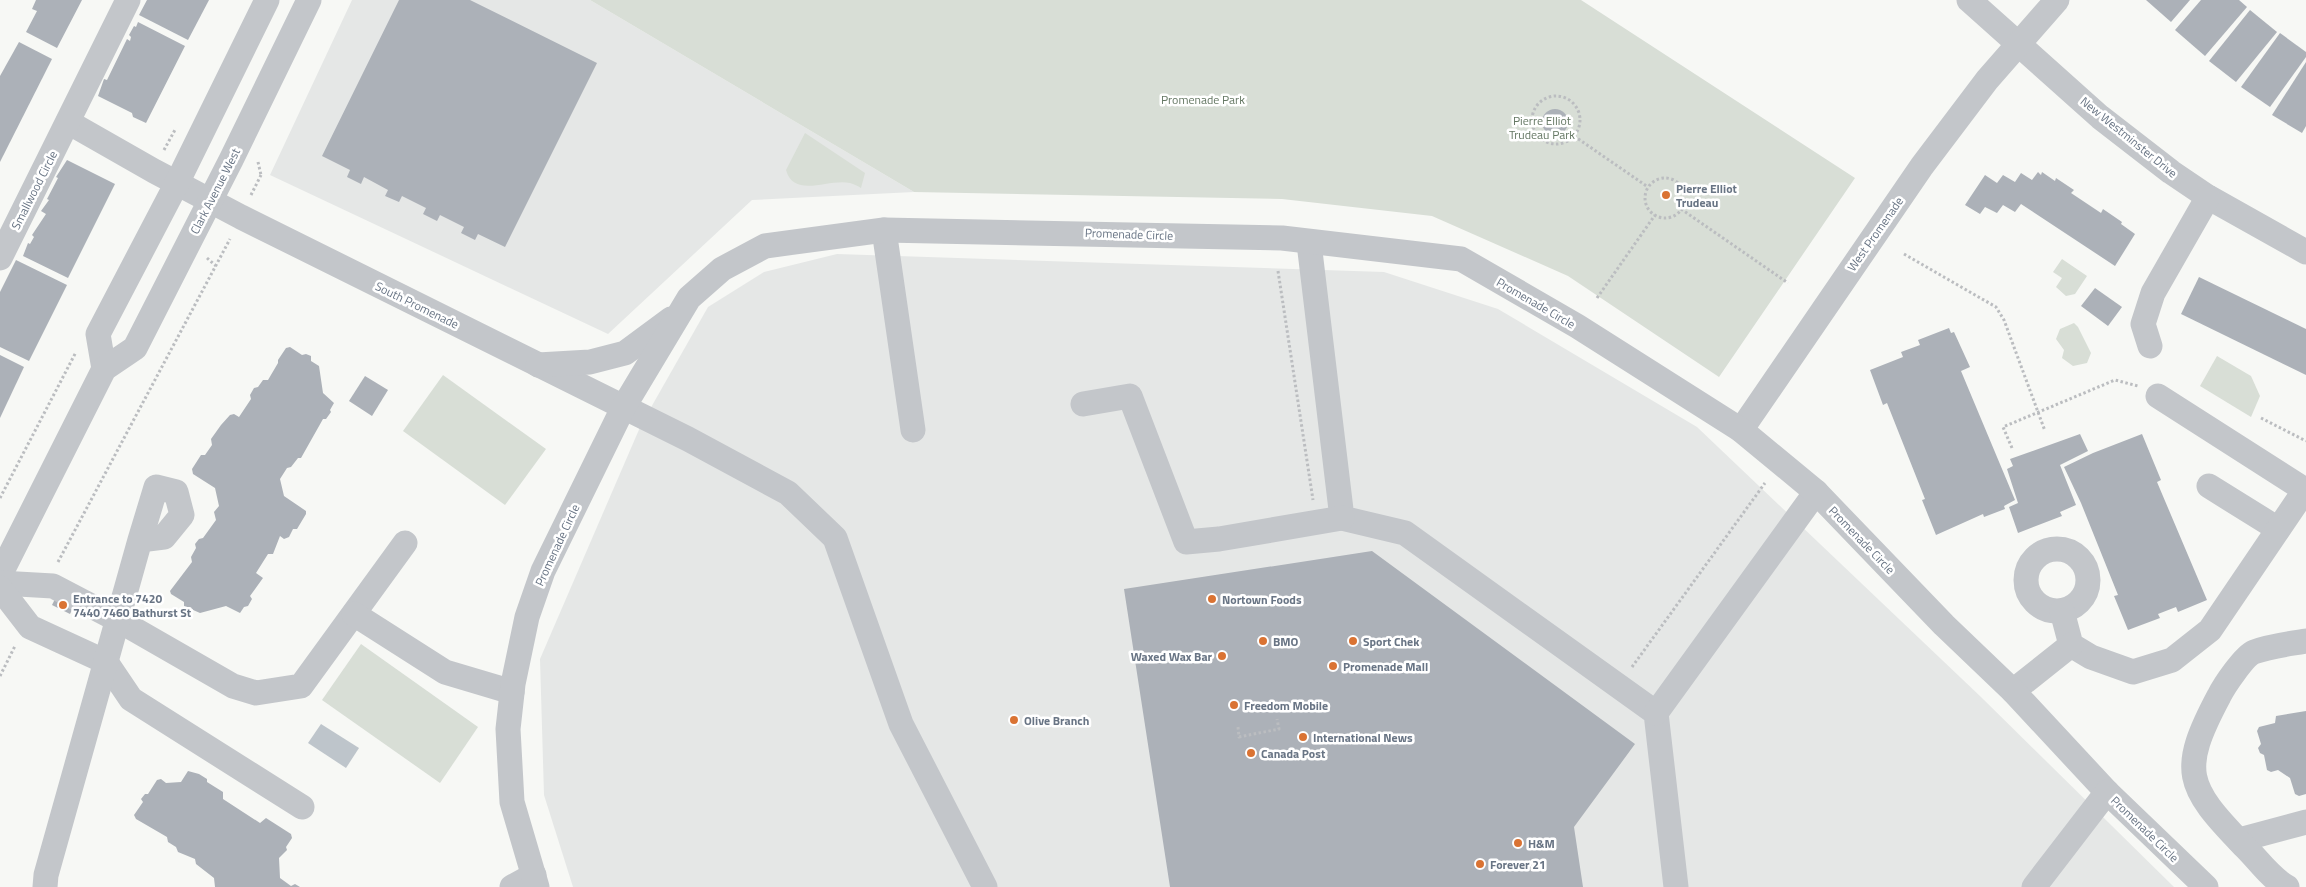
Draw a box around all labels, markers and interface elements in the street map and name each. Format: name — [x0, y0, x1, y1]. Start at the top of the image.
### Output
park label: Promenade Park — [1161, 90, 1245, 109]
street label: New Westminster Drive — [2076, 92, 2182, 182]
park label: Pierre Elliot Trudeau Park — [1509, 111, 1575, 144]
street label: Clark Avenue West — [185, 144, 245, 237]
street label: Smallwood Circle — [6, 147, 62, 233]
place label: Pierre Elliot Trudeau — [1676, 179, 1738, 212]
marker: Pierre Elliot Trudeau — [1660, 189, 1672, 201]
street label: West Promenade — [1842, 193, 1908, 275]
street label: Promenade Circle — [1085, 223, 1173, 245]
street label: Promenade Circle — [1493, 273, 1579, 333]
street label: South Promenade — [372, 277, 462, 333]
street label: Promenade Circle — [530, 501, 584, 589]
street label: Promenade Circle — [1824, 502, 1900, 578]
place label: Entrance to 7420 7440 7460 Bathurst St — [73, 589, 192, 622]
place label: Nortown Foods — [1222, 590, 1302, 609]
marker: Nortown Foods — [1206, 593, 1218, 605]
marker: Entrance to 7420 7440 7460 Bathurst St — [57, 599, 69, 611]
place label: BMO — [1273, 632, 1299, 651]
place label: Sport Chek — [1363, 632, 1420, 651]
marker: BMO — [1257, 635, 1269, 647]
marker: Sport Chek — [1347, 635, 1359, 647]
place label: Waxed Wax Bar — [1131, 647, 1213, 666]
marker: Waxed Wax Bar — [1216, 650, 1228, 662]
place label: Promenade Mall — [1343, 657, 1428, 676]
marker: Promenade Mall — [1327, 660, 1339, 672]
place label: Freedom Mobile — [1244, 696, 1328, 715]
marker: Freedom Mobile — [1228, 699, 1240, 711]
place label: Olive Branch — [1024, 711, 1089, 730]
marker: Olive Branch — [1008, 714, 1020, 726]
place label: International News — [1313, 728, 1413, 747]
marker: International News — [1297, 731, 1309, 743]
place label: Canada Post — [1261, 744, 1326, 763]
marker: Canada Post — [1245, 747, 1257, 759]
street label: Promenade Circle — [2107, 791, 2183, 867]
place label: H&M — [1528, 834, 1555, 853]
marker: H&M — [1512, 837, 1524, 849]
place label: Forever 21 — [1490, 855, 1546, 874]
marker: Forever 21 — [1474, 858, 1486, 870]

